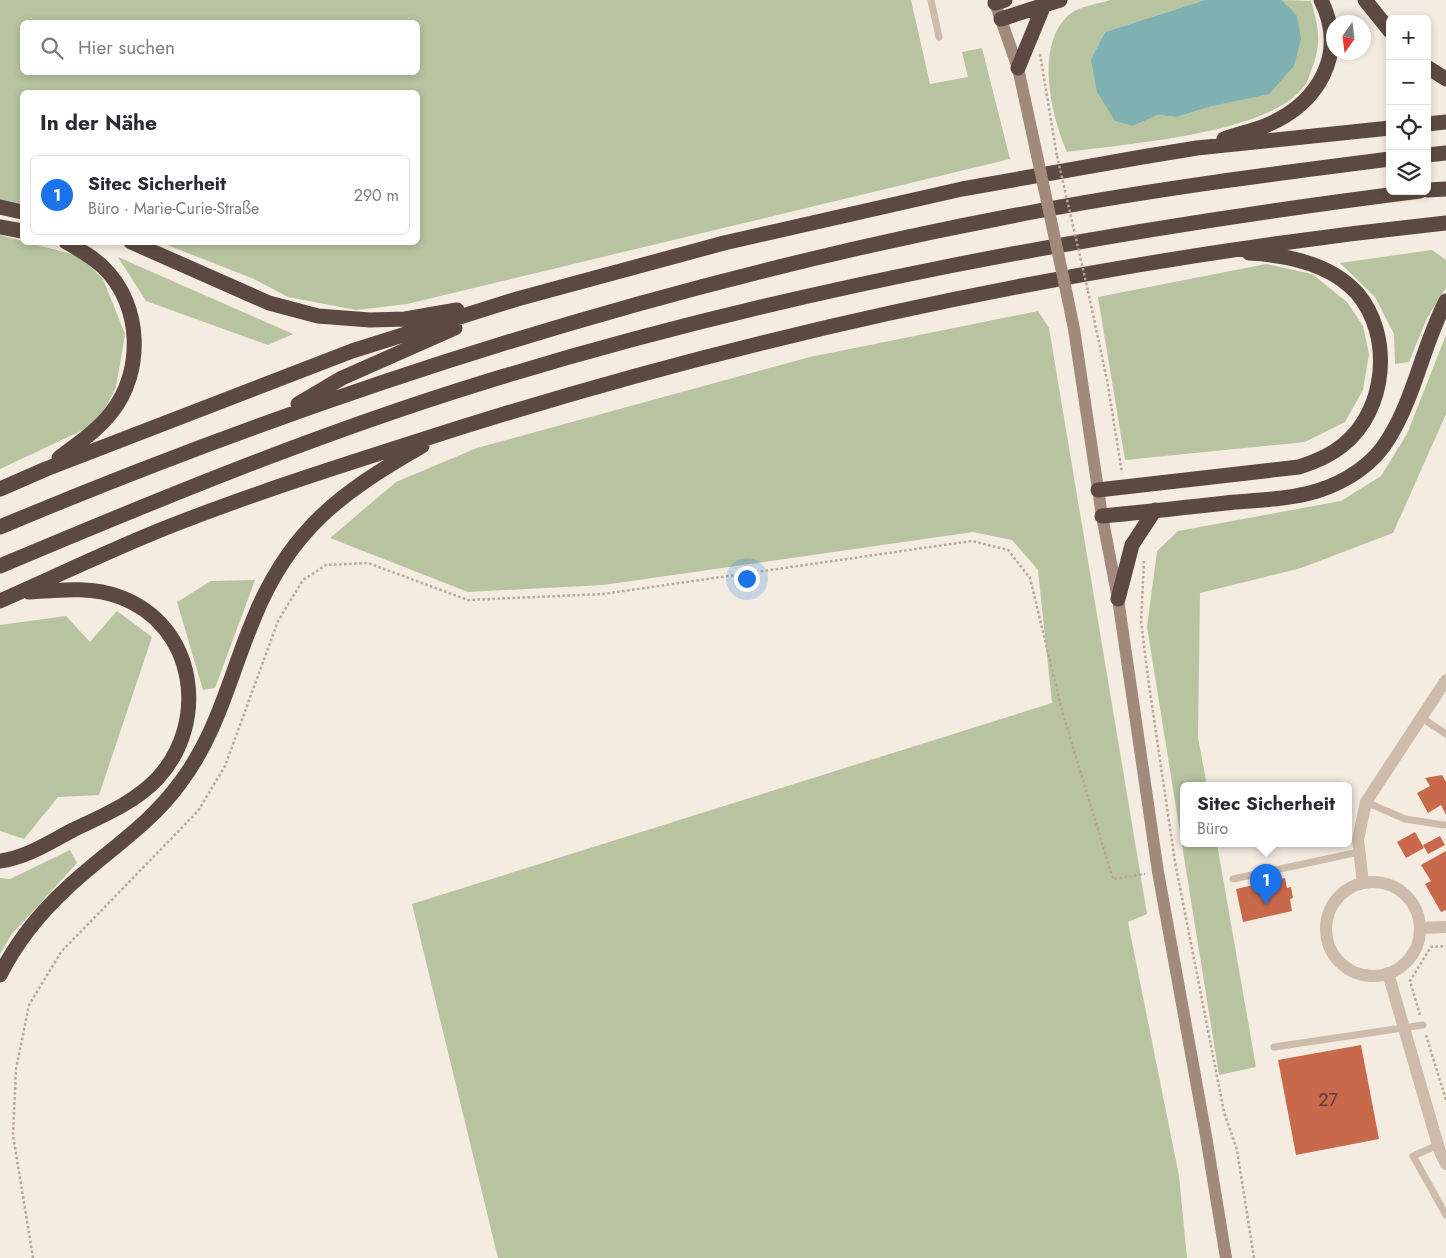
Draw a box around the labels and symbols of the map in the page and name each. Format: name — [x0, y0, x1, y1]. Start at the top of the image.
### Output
north arrow — [1326, 15, 1371, 60]
your location — [734, 566, 760, 592]
pin: 1 — [1250, 864, 1282, 905]
house number: 27 — [1318, 1087, 1338, 1113]

